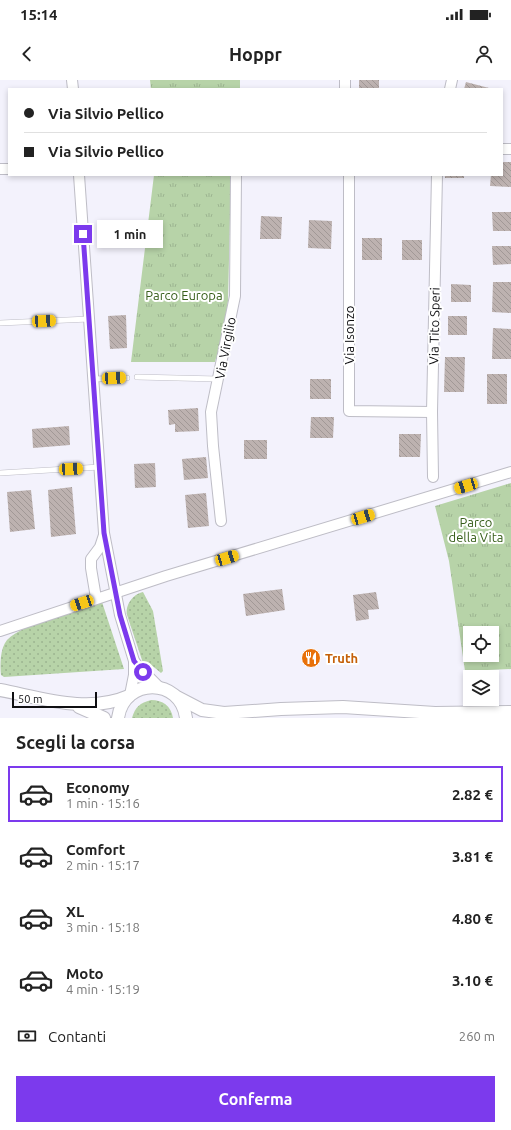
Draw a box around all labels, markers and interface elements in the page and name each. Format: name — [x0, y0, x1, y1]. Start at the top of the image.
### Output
text: 15:14 — [20, 6, 58, 23]
icon: back — [16, 43, 38, 65]
icon: person — [473, 43, 495, 65]
text: Hoppr — [229, 44, 282, 64]
text: Via Silvio Pellico — [48, 105, 164, 122]
text: Via Silvio Pellico — [48, 143, 164, 160]
callout: 1 min — [97, 220, 163, 248]
route end — [74, 225, 92, 243]
text: 1 min — [114, 227, 146, 241]
street label: Via Tito Speri — [426, 287, 442, 365]
park label: Parco Europa — [145, 288, 223, 302]
street label: Via Isonzo — [342, 306, 356, 364]
car — [32, 314, 56, 328]
street label: Via Virgilio — [212, 316, 238, 380]
car — [102, 371, 126, 385]
car — [59, 462, 83, 476]
car — [453, 477, 479, 495]
car — [350, 508, 376, 526]
park label: Parco della Vita — [449, 515, 503, 544]
car — [214, 549, 240, 567]
car — [69, 594, 95, 612]
map controls — [463, 626, 499, 706]
button: locate — [463, 626, 499, 662]
restaurant icon: Truth — [300, 647, 322, 669]
place label: Truth — [325, 651, 358, 665]
route start — [134, 663, 152, 681]
button: layers — [463, 670, 499, 706]
scale bar — [12, 690, 97, 709]
text: 50 m — [18, 693, 42, 705]
text: Scegli la corsa — [16, 732, 135, 752]
icon: car — [18, 776, 54, 812]
text: Economy — [66, 779, 130, 796]
text: 2.82 € — [452, 786, 493, 803]
text: 1 min · 15:16 — [66, 796, 140, 810]
icon: car — [18, 838, 54, 874]
text: Comfort — [66, 841, 125, 858]
text: 3.81 € — [452, 848, 493, 865]
text: 2 min · 15:17 — [66, 858, 140, 872]
icon: car — [18, 900, 54, 936]
text: XL — [66, 903, 84, 920]
text: 4.80 € — [452, 910, 493, 927]
text: 3 min · 15:18 — [66, 920, 140, 934]
icon: car — [18, 962, 54, 998]
text: Moto — [66, 965, 104, 982]
text: 3.10 € — [452, 972, 493, 989]
text: 4 min · 15:19 — [66, 982, 140, 996]
icon: cash — [16, 1025, 38, 1047]
text: Contanti — [48, 1028, 106, 1045]
text: 260 m — [459, 1029, 495, 1043]
button: Conferma — [16, 1076, 495, 1122]

